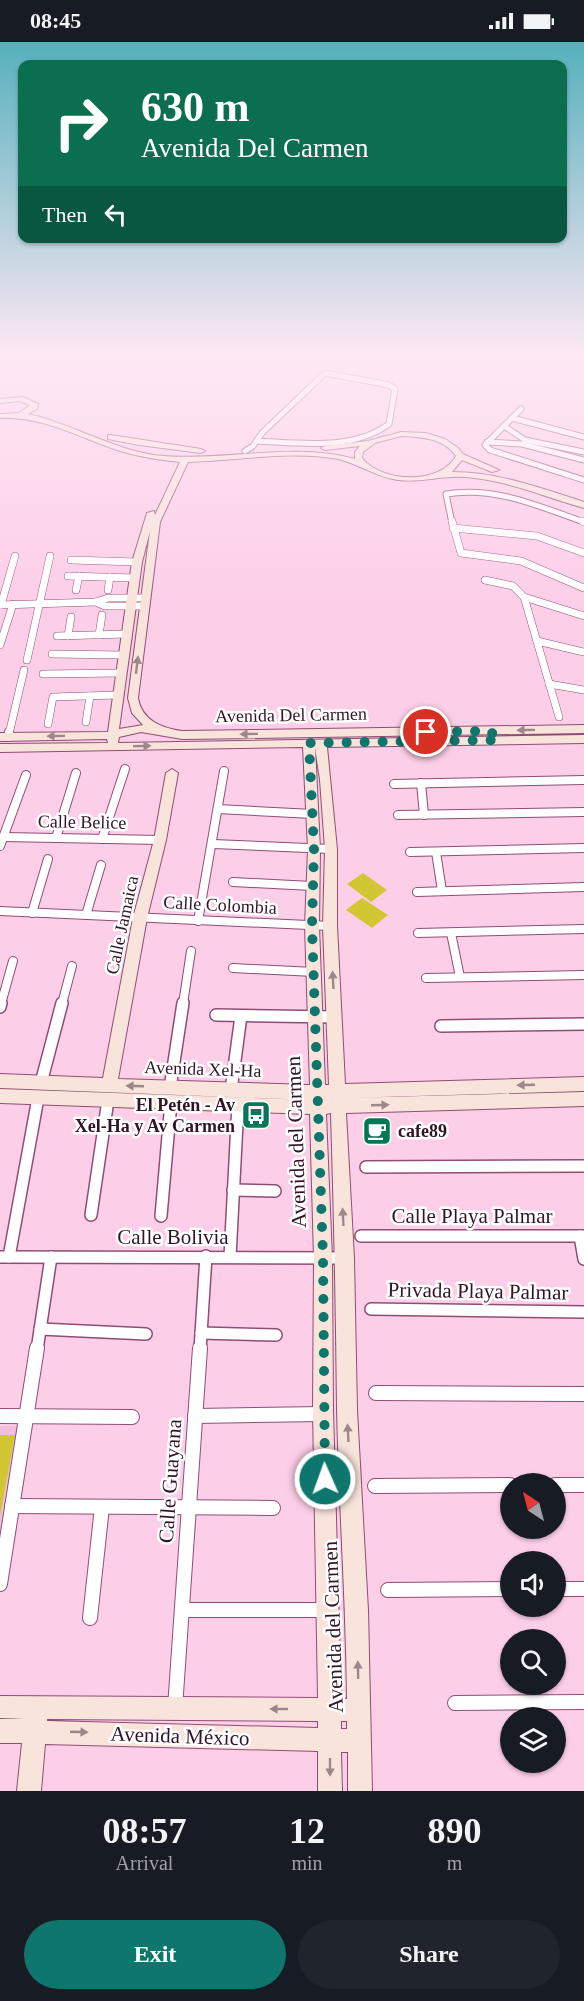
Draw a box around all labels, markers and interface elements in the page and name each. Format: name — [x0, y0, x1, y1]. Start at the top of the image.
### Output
text: 08:45 — [30, 8, 81, 33]
icon: right — [42, 84, 120, 162]
text: 630 m — [141, 84, 250, 130]
text: Avenida Del Carmen — [141, 133, 368, 163]
icon: left — [99, 198, 132, 231]
text: Then — [42, 202, 87, 227]
one-way arrow — [133, 655, 142, 674]
street label: Avenida Del Carmen — [215, 704, 367, 726]
pin — [400, 706, 451, 757]
icon: arrive — [409, 715, 442, 748]
one-way arrow — [516, 725, 535, 735]
one-way arrow — [240, 729, 259, 739]
one-way arrow — [46, 731, 65, 741]
one-way arrow — [133, 741, 152, 751]
street label: Calle Belice — [38, 811, 126, 833]
street label: Calle Jamaica — [102, 874, 142, 976]
street label: Calle Colombia — [163, 892, 277, 918]
one-way arrow — [328, 971, 337, 990]
street label: Avenida del Carmen — [281, 1055, 311, 1228]
street label: Avenida Xel-Ha — [144, 1057, 262, 1081]
one-way arrow — [516, 1081, 535, 1090]
one-way arrow — [126, 1082, 145, 1091]
place label: El Petén - Av Xel-Ha y Av Carmen — [75, 1095, 235, 1136]
bus stop icon: El Petén - Av Xel-Ha y Av Carmen — [240, 1099, 272, 1131]
one-way arrow — [370, 1100, 389, 1110]
cafe icon: cafe89 — [361, 1115, 393, 1147]
place label: cafe89 — [398, 1121, 447, 1141]
street label: Calle Playa Palmar — [392, 1204, 552, 1228]
one-way arrow — [339, 1207, 348, 1226]
street label: Calle Bolivia — [117, 1225, 229, 1249]
street label: Privada Playa Palmar — [387, 1277, 569, 1305]
street label: Calle Guayana — [154, 1418, 186, 1544]
one-way arrow — [344, 1423, 353, 1442]
position arrow — [293, 1447, 357, 1511]
north arrow — [500, 1473, 566, 1539]
map controls — [500, 1473, 566, 1773]
street label: Avenida del Carmen — [318, 1540, 348, 1713]
button: sound — [500, 1551, 566, 1617]
button: search — [500, 1629, 566, 1695]
one-way arrow — [353, 1660, 362, 1679]
one-way arrow — [269, 1704, 288, 1714]
button: layers — [500, 1707, 566, 1773]
street label: Avenida México — [110, 1722, 250, 1750]
one-way arrow — [70, 1728, 89, 1737]
one-way arrow — [325, 1758, 335, 1777]
text: 08:57 — [103, 1811, 187, 1851]
text: 12 — [289, 1811, 325, 1851]
text: 890 — [428, 1811, 482, 1851]
text: Arrival — [116, 1852, 173, 1874]
text: min — [291, 1852, 323, 1874]
text: m — [447, 1852, 462, 1874]
button: Exit — [24, 1920, 286, 1989]
button: Share — [298, 1920, 560, 1989]

